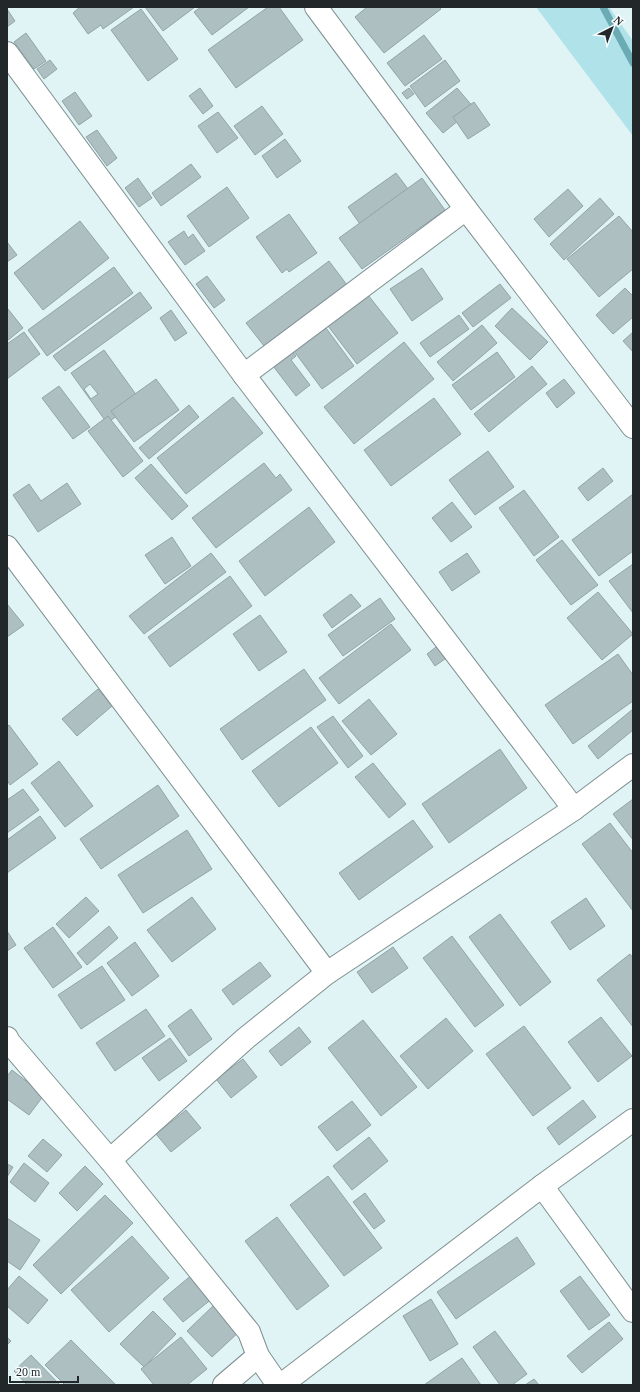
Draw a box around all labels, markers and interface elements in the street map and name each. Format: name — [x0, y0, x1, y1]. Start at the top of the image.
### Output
north arrow — [592, 8, 632, 48]
text: N — [612, 13, 626, 28]
scale bar — [10, 1358, 78, 1384]
text: 20 m — [16, 1365, 41, 1379]

